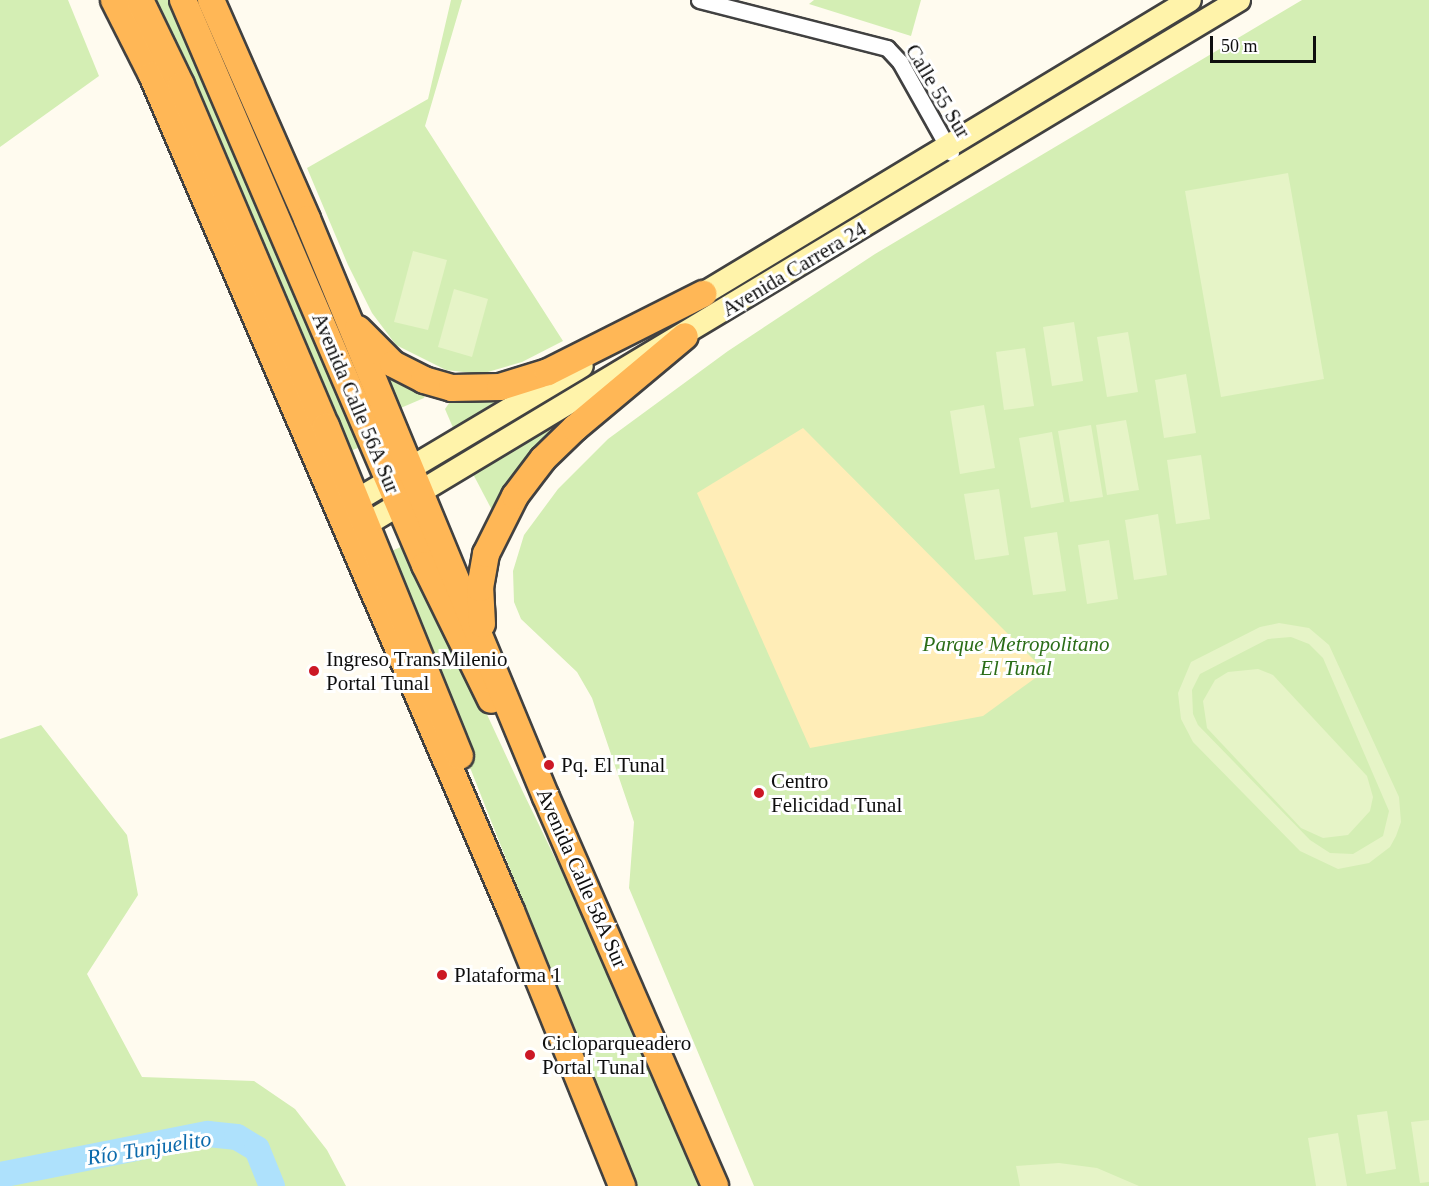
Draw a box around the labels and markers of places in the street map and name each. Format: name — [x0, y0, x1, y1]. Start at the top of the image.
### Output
place label: Ingreso TransMilenio Portal Tunal — [326, 646, 508, 696]
marker: Ingreso TransMilenio Portal Tunal — [307, 664, 321, 678]
place label: Pq. El Tunal — [561, 752, 666, 778]
marker: Pq. El Tunal — [542, 758, 556, 772]
place label: Centro Felicidad Tunal — [771, 768, 903, 818]
marker: Centro Felicidad Tunal — [752, 786, 766, 800]
place label: Plataforma 1 — [454, 962, 562, 988]
marker: Plataforma 1 — [435, 968, 449, 982]
place label: Cicloparqueadero Portal Tunal — [542, 1030, 691, 1080]
marker: Cicloparqueadero Portal Tunal — [523, 1048, 537, 1062]

